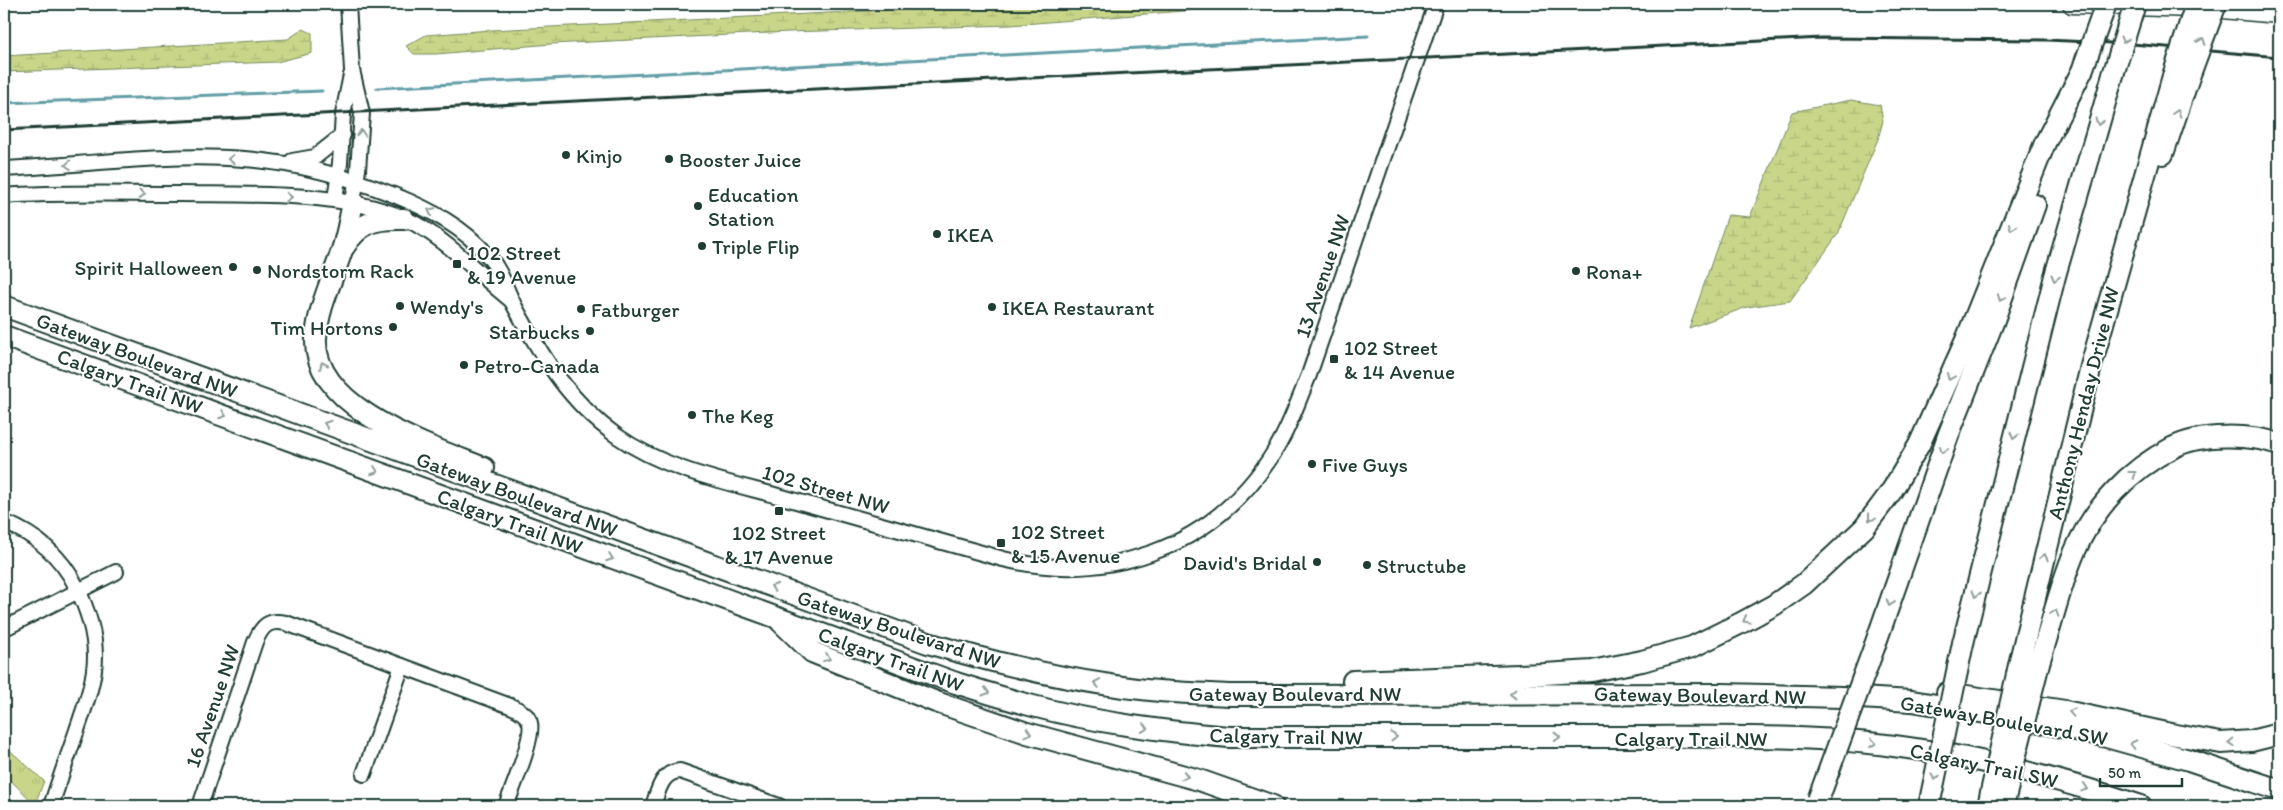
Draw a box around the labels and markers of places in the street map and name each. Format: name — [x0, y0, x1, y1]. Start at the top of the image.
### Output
place label: Kinjo — [576, 143, 623, 168]
place label: Booster Juice — [679, 147, 801, 172]
marker: Kinjo — [560, 149, 572, 161]
marker: Booster Juice — [663, 153, 675, 165]
place label: Education Station — [708, 182, 799, 231]
marker: Education Station — [692, 200, 704, 212]
place label: IKEA — [947, 222, 994, 247]
marker: IKEA — [931, 228, 943, 240]
place label: Triple Flip — [712, 234, 799, 259]
place label: 102 Street & 19 Avenue — [467, 240, 576, 289]
marker: Triple Flip — [696, 240, 708, 252]
place label: Spirit Halloween — [74, 255, 223, 280]
place label: Nordstorm Rack — [267, 258, 414, 283]
marker: 102 Street & 19 Avenue — [451, 258, 463, 270]
place label: Rona+ — [1586, 259, 1643, 284]
marker: Spirit Halloween — [227, 261, 239, 273]
marker: Nordstorm Rack — [251, 264, 263, 276]
marker: Rona+ — [1570, 265, 1582, 277]
place label: Wendy's — [410, 294, 484, 319]
place label: IKEA Restaurant — [1002, 295, 1155, 320]
place label: Fatburger — [591, 297, 679, 322]
marker: Wendy's — [394, 300, 406, 312]
marker: IKEA Restaurant — [986, 301, 998, 313]
marker: Fatburger — [575, 303, 587, 315]
place label: Tim Hortons — [271, 315, 383, 340]
place label: Starbucks — [489, 319, 580, 344]
marker: Tim Hortons — [387, 321, 399, 333]
marker: Starbucks — [584, 325, 596, 337]
place label: 102 Street & 14 Avenue — [1344, 335, 1455, 384]
place label: Petro-Canada — [474, 353, 599, 378]
marker: 102 Street & 14 Avenue — [1328, 353, 1340, 365]
marker: Petro-Canada — [458, 359, 470, 371]
place label: The Keg — [702, 403, 774, 428]
marker: The Keg — [686, 409, 698, 421]
place label: Five Guys — [1322, 452, 1408, 477]
marker: Five Guys — [1306, 458, 1318, 470]
marker: 102 Street & 17 Avenue — [773, 505, 785, 517]
place label: 102 Street & 15 Avenue — [1011, 519, 1120, 568]
place label: 102 Street & 17 Avenue — [725, 520, 833, 569]
marker: 102 Street & 15 Avenue — [995, 537, 1007, 549]
place label: David's Bridal — [1183, 550, 1307, 575]
place label: Structube — [1377, 553, 1466, 578]
marker: David's Bridal — [1311, 556, 1323, 568]
marker: Structube — [1361, 559, 1373, 571]

